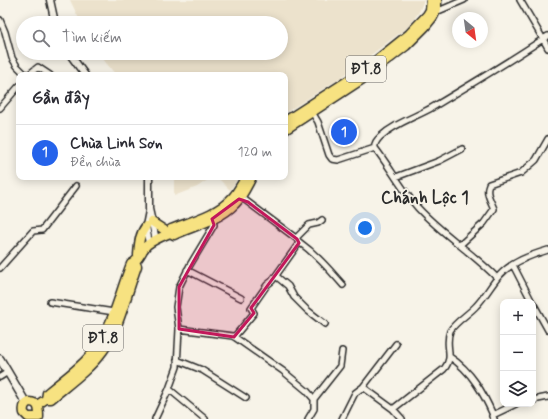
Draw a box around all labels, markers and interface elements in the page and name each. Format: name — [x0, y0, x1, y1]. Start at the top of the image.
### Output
north arrow — [452, 12, 488, 48]
search box — [16, 16, 288, 60]
icon: search — [30, 27, 52, 49]
text: Tìm kiếm — [62, 28, 122, 48]
road number: ĐT.8 — [346, 56, 386, 82]
text: Gần đây — [32, 87, 90, 109]
pin: 1 — [331, 117, 357, 147]
text: Chùa Linh Sơn — [70, 134, 163, 154]
text: 1 — [42, 144, 48, 161]
text: 120 m — [238, 144, 272, 161]
text: Đền chùa — [70, 154, 121, 171]
district label: Chánh Lộc 1 — [381, 187, 469, 209]
your location — [355, 218, 375, 238]
map controls — [500, 299, 536, 407]
button: + — [500, 299, 536, 335]
road number: ĐT.8 — [83, 325, 123, 351]
button: − — [500, 335, 536, 371]
button: layers — [500, 371, 536, 407]

